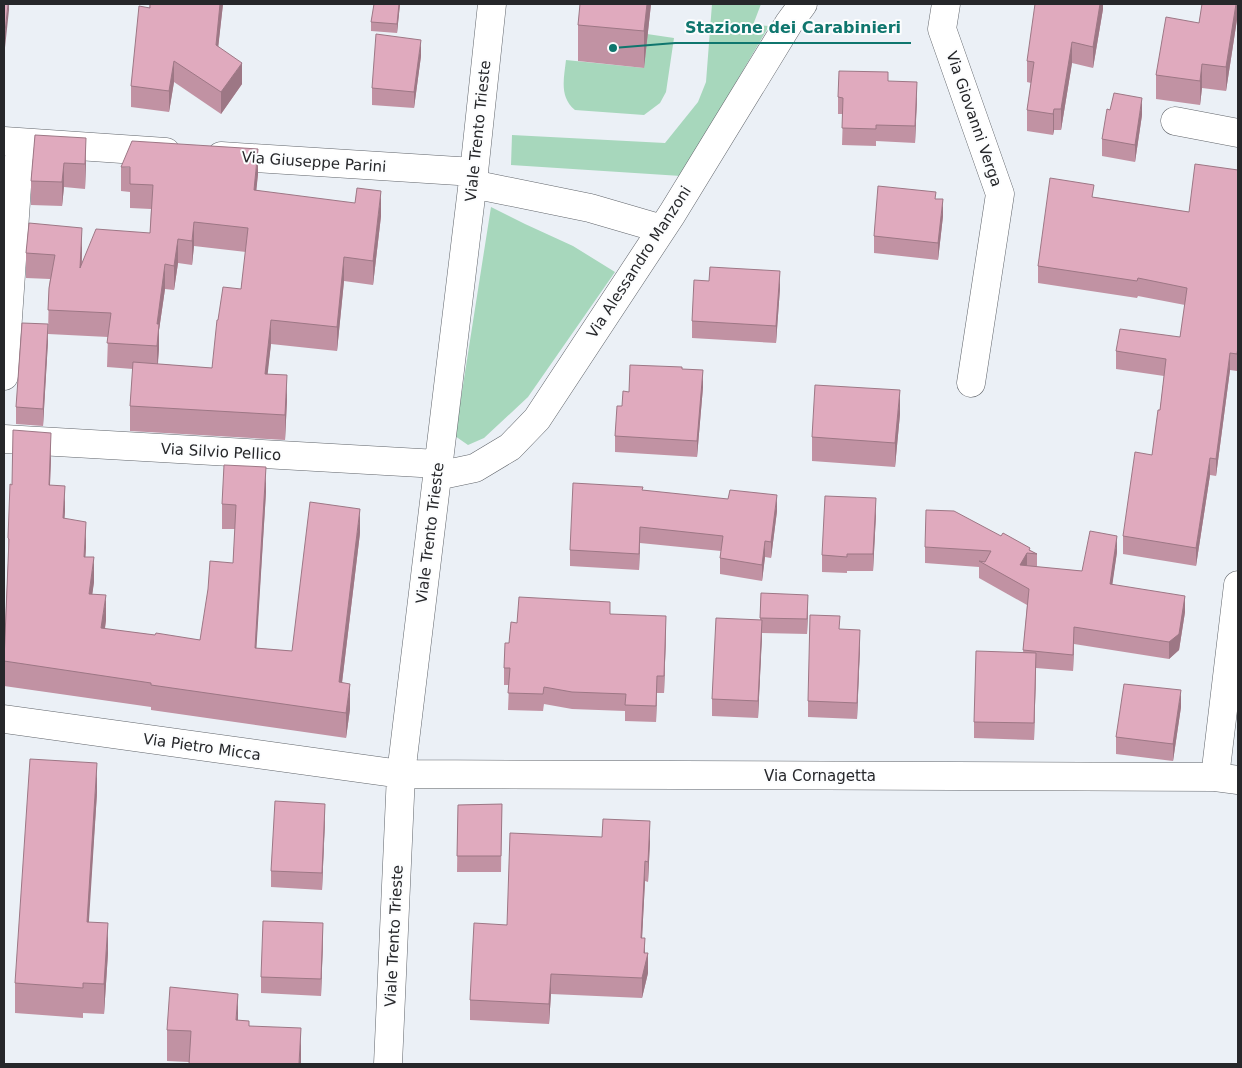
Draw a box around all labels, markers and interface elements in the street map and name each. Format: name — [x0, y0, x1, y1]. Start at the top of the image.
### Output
callout: Stazione dei Carabinieri — [675, 12, 911, 43]
text: Stazione dei Carabinieri — [685, 18, 901, 37]
street label: Via Giovanni Verga — [942, 49, 1006, 189]
street label: Viale Trento Trieste — [462, 59, 494, 203]
street label: Via Giuseppe Parini — [241, 148, 387, 176]
street label: Via Alessandro Manzoni — [583, 183, 695, 341]
street label: Via Silvio Pellico — [160, 440, 282, 464]
street label: Viale Trento Trieste — [412, 461, 448, 605]
street label: Via Pietro Micca — [142, 730, 262, 764]
street label: Via Cornagetta — [764, 767, 876, 785]
street label: Viale Trento Trieste — [381, 864, 407, 1008]

